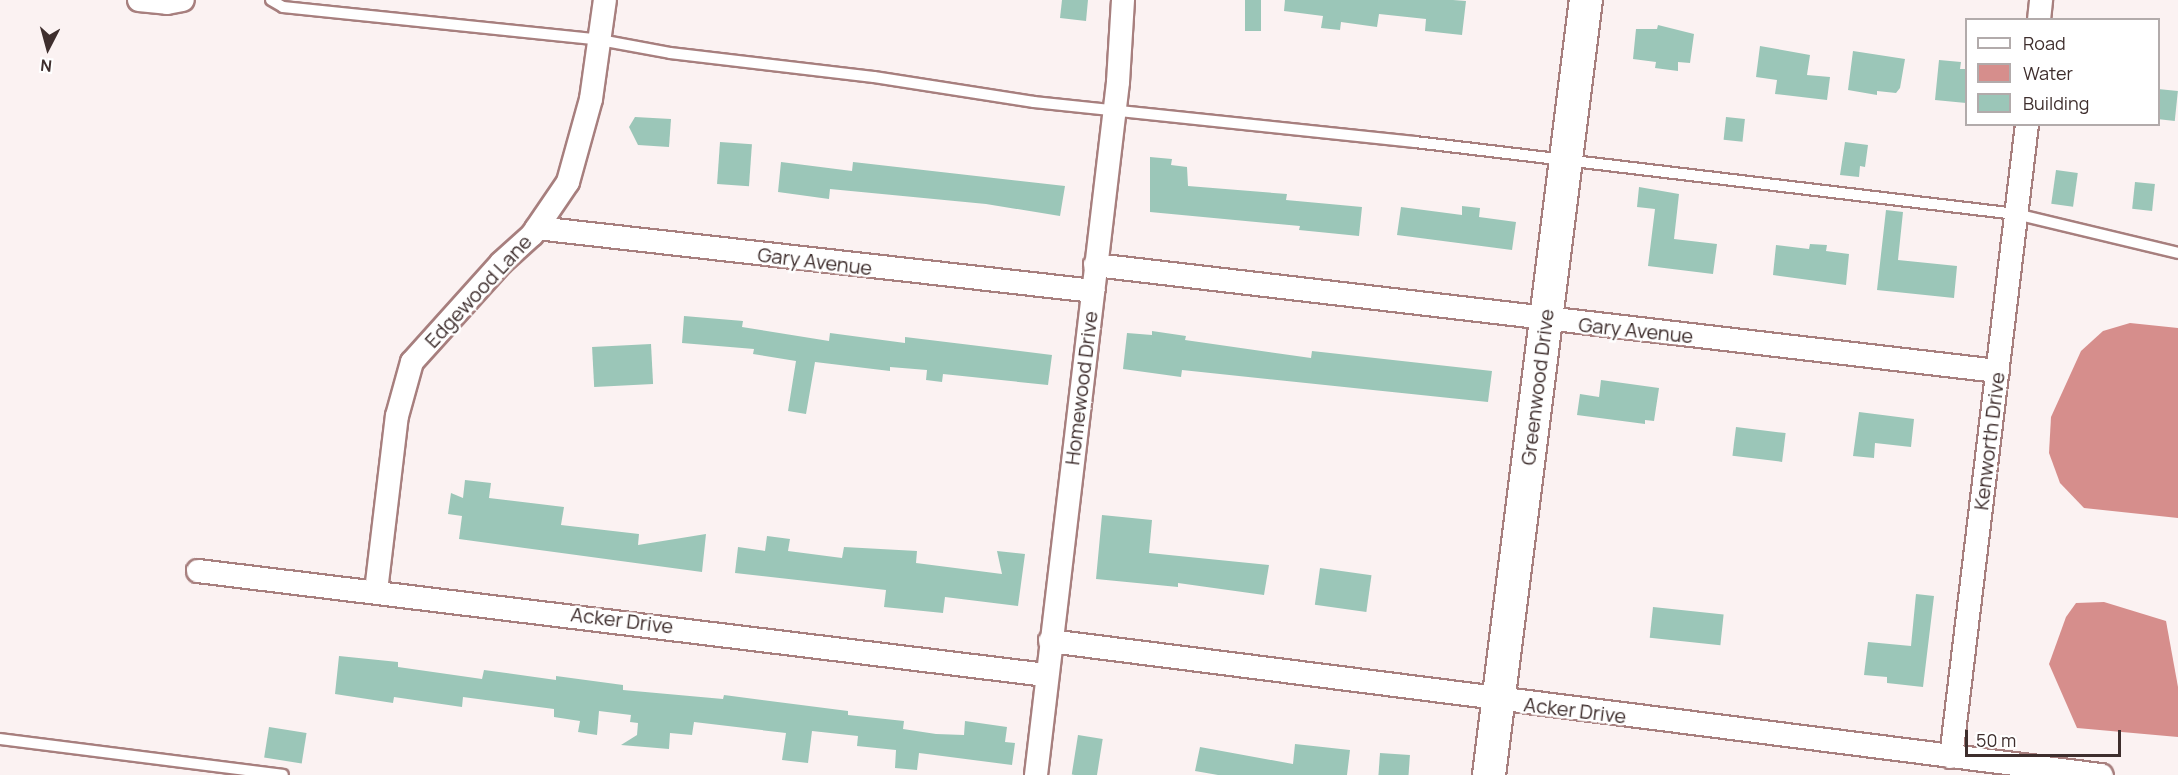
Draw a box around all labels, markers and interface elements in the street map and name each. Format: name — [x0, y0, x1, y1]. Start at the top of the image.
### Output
north arrow — [18, 18, 78, 78]
legend — [1965, 18, 2160, 126]
text: Road — [2023, 31, 2066, 55]
text: N — [39, 54, 53, 77]
text: Water — [2023, 61, 2073, 85]
text: Building — [2023, 91, 2089, 115]
street label: Edgewood Lane — [420, 230, 536, 352]
street label: Gary Avenue — [756, 242, 874, 280]
street label: Greenwood Drive — [1516, 307, 1558, 467]
street label: Homewood Drive — [1060, 310, 1102, 466]
street label: Gary Avenue — [1577, 312, 1695, 348]
street label: Kenworth Drive — [1969, 371, 2009, 511]
street label: Acker Drive — [569, 602, 675, 638]
street label: Acker Drive — [1522, 692, 1628, 728]
scale bar — [1968, 718, 2124, 756]
text: 50 m — [1976, 728, 2016, 752]

